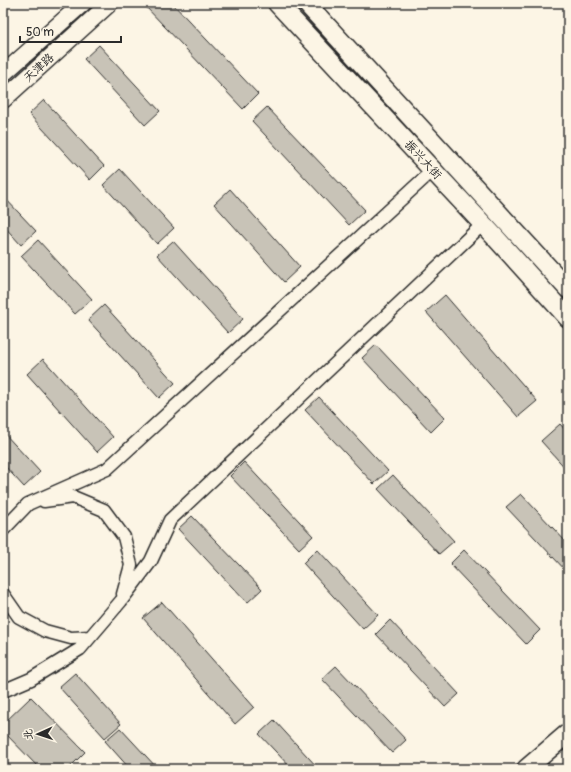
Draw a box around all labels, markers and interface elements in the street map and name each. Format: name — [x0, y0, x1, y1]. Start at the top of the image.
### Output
scale bar — [20, 18, 121, 44]
text: 50 m — [26, 25, 54, 40]
street label: 天津路 — [21, 50, 57, 86]
street label: 振兴大街 — [401, 137, 445, 183]
north arrow — [18, 714, 58, 754]
text: 北 — [22, 729, 35, 740]

